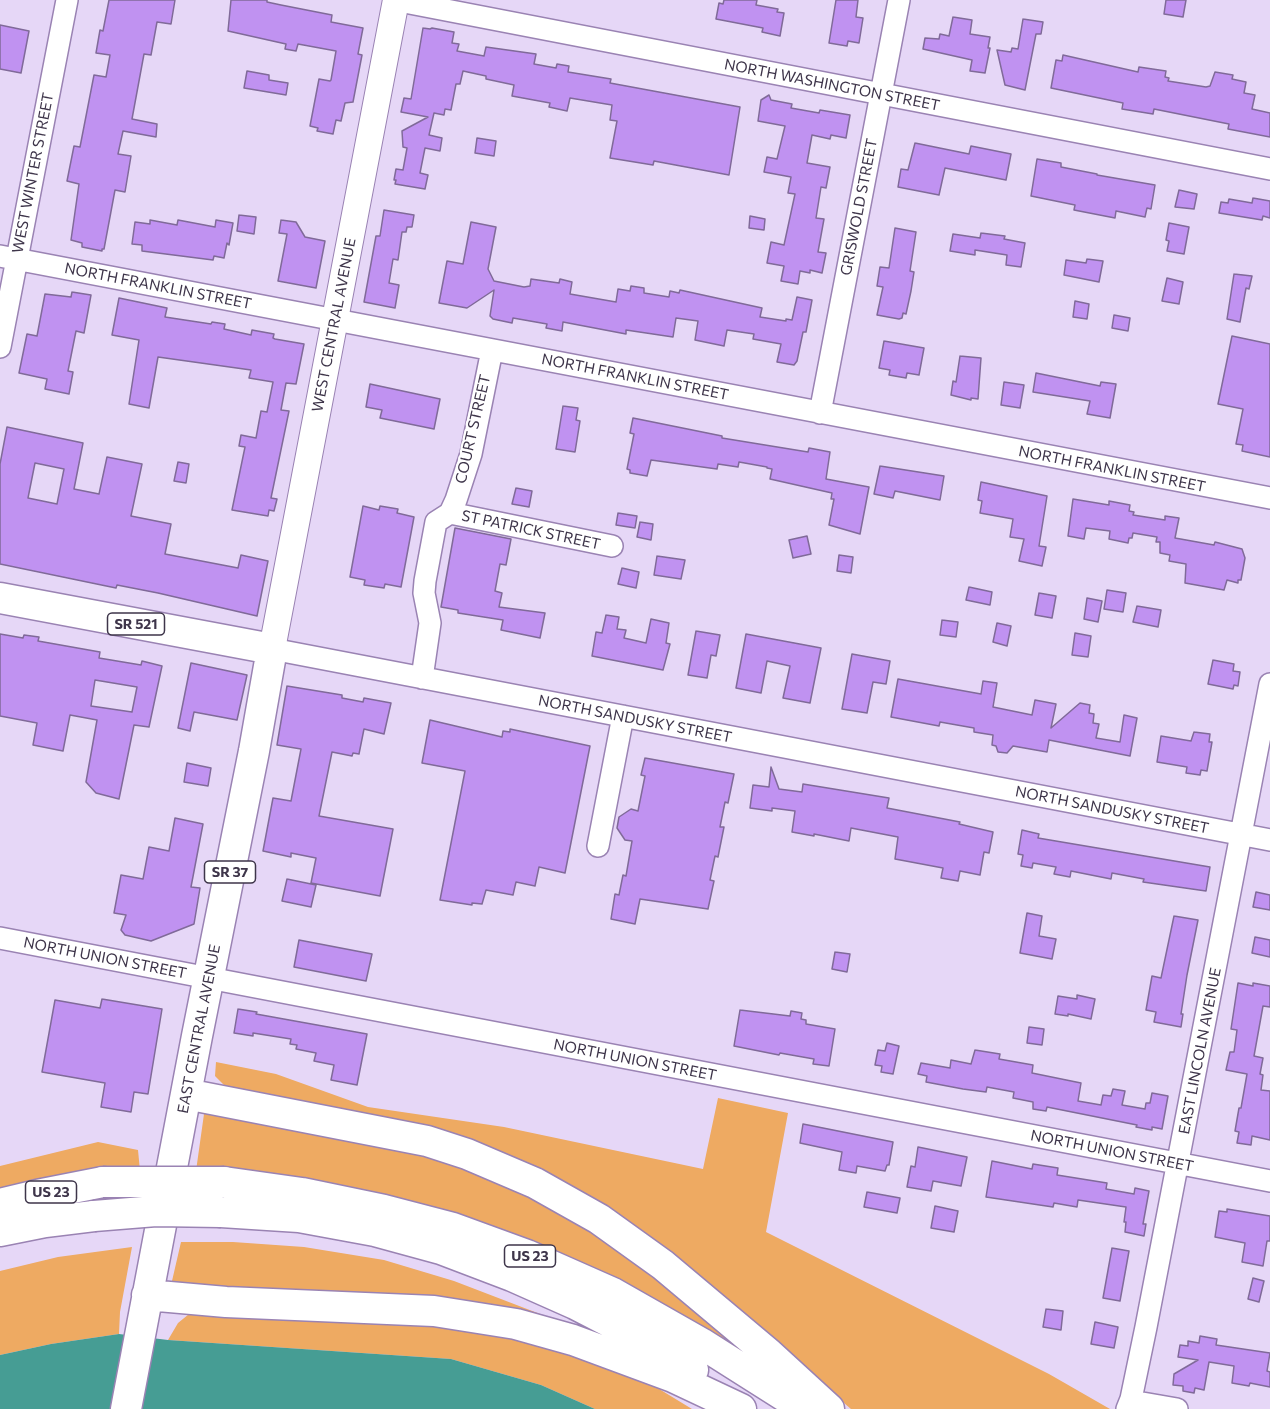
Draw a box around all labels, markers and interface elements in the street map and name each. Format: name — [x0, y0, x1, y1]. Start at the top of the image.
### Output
street label: NORTH WASHINGTON STREET — [723, 55, 941, 115]
street label: WEST WINTER STREET — [9, 91, 57, 255]
street label: GRISWOLD STREET — [837, 137, 881, 277]
street label: WEST CENTRAL AVENUE — [308, 236, 360, 414]
street label: NORTH FRANKLIN STREET — [63, 259, 253, 313]
street label: NORTH FRANKLIN STREET — [540, 350, 730, 404]
street label: COURT STREET — [452, 373, 494, 485]
street label: NORTH FRANKLIN STREET — [1017, 442, 1207, 496]
street label: ST PATRICK STREET — [460, 506, 602, 554]
road number: SR 521 — [108, 613, 164, 635]
street label: NORTH SANDUSKY STREET — [537, 691, 733, 747]
street label: NORTH SANDUSKY STREET — [1014, 782, 1210, 838]
road number: SR 37 — [204, 861, 256, 883]
street label: NORTH UNION STREET — [22, 933, 188, 983]
street label: EAST CENTRAL AVENUE — [174, 943, 224, 1115]
street label: EAST LINCOLN AVENUE — [1175, 966, 1225, 1136]
street label: NORTH UNION STREET — [552, 1035, 718, 1085]
street label: NORTH UNION STREET — [1029, 1126, 1195, 1176]
road number: US 23 — [26, 1181, 76, 1203]
road number: US 23 — [504, 1245, 556, 1267]

